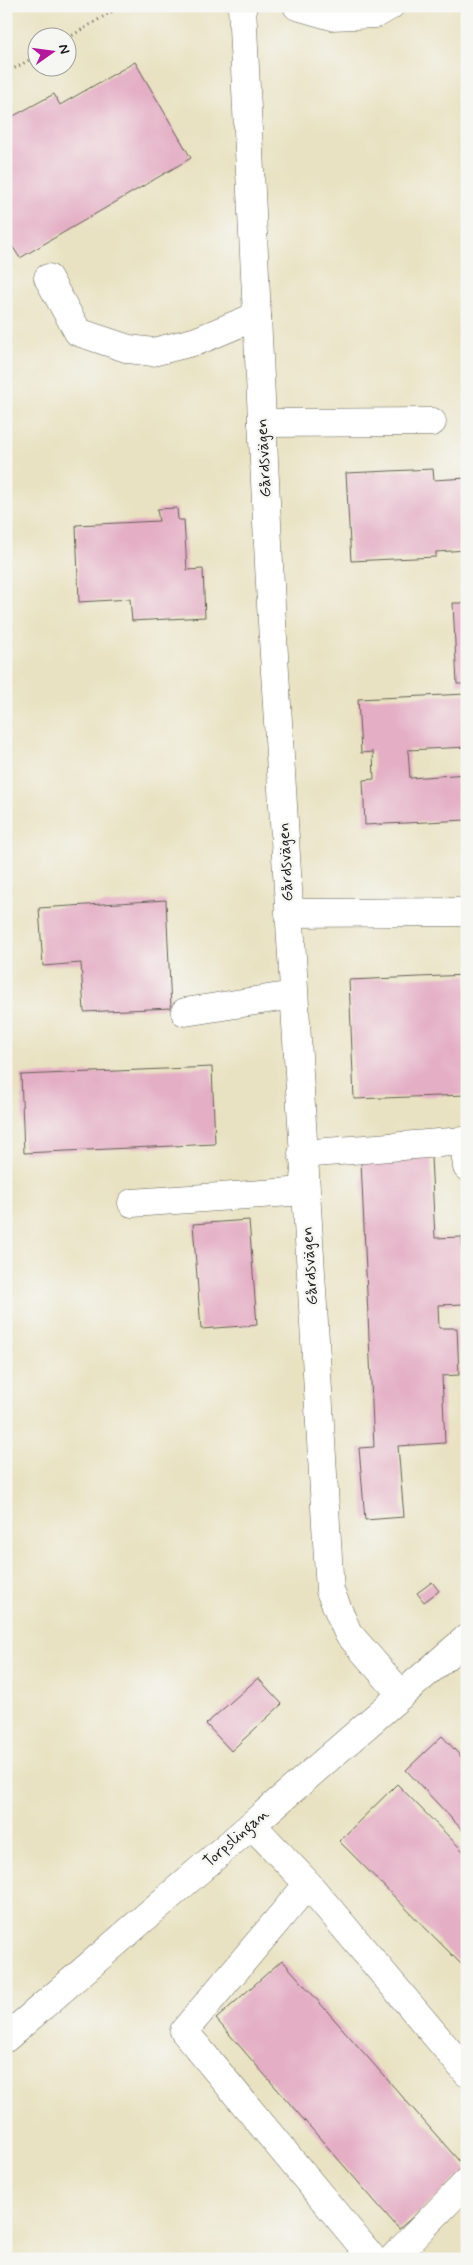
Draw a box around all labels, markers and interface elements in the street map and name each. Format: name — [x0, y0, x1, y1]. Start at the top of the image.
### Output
north arrow — [28, 28, 78, 78]
text: N — [54, 42, 74, 56]
street label: Gårdsvägen — [251, 418, 277, 498]
street label: Gårdsvägen — [273, 822, 299, 902]
street label: Gårdsvägen — [297, 1226, 323, 1306]
street label: Torpslingan — [199, 1803, 274, 1873]

